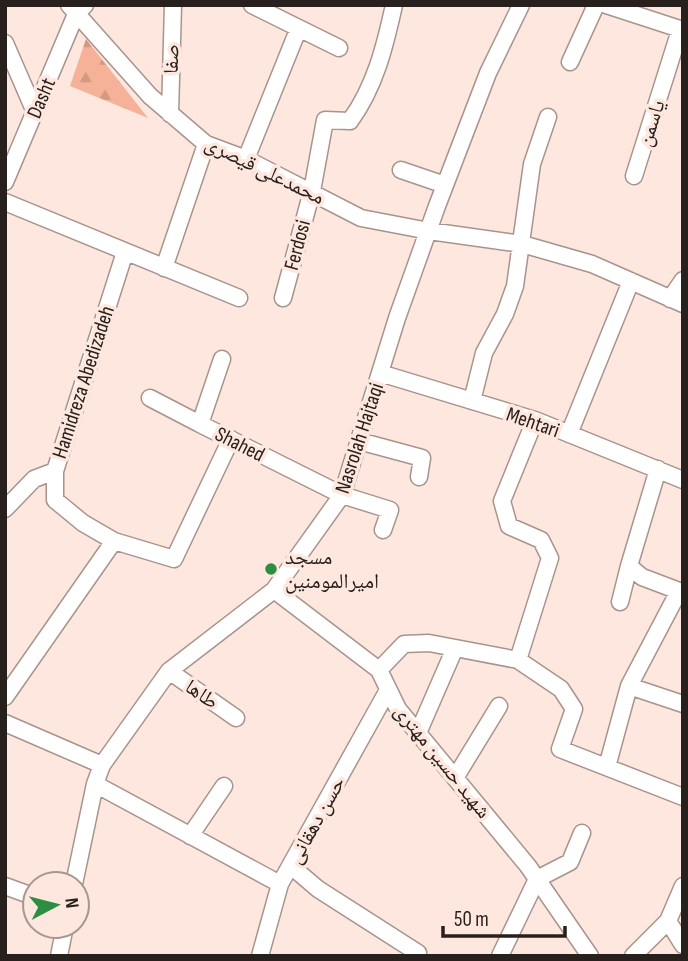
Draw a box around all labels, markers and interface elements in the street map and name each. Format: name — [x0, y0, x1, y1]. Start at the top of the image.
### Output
street label: صفا — [158, 44, 185, 74]
street label: Dasht — [22, 74, 61, 122]
street label: یاسمن — [632, 97, 671, 150]
street label: محمدعلی قیصری — [201, 131, 329, 210]
street label: Ferdosi — [279, 217, 316, 273]
street label: Hamidreza Abedizadeh — [47, 303, 120, 462]
street label: Nasrolah Hajtaqi — [330, 380, 389, 497]
street label: Mehtari — [503, 402, 563, 443]
street label: Shahed — [211, 421, 269, 467]
place label: مسجد امیرالمومنین — [285, 545, 379, 594]
marker: مسجد امیرالمومنین — [263, 561, 279, 577]
street label: طاها — [180, 674, 223, 715]
street label: شهید حسین مهتری — [389, 699, 496, 823]
street label: حسن دهقانی — [282, 772, 351, 868]
north arrow — [21, 870, 91, 940]
scale bar — [443, 894, 566, 938]
text: N — [59, 897, 83, 910]
text: 50 m — [454, 907, 489, 932]

